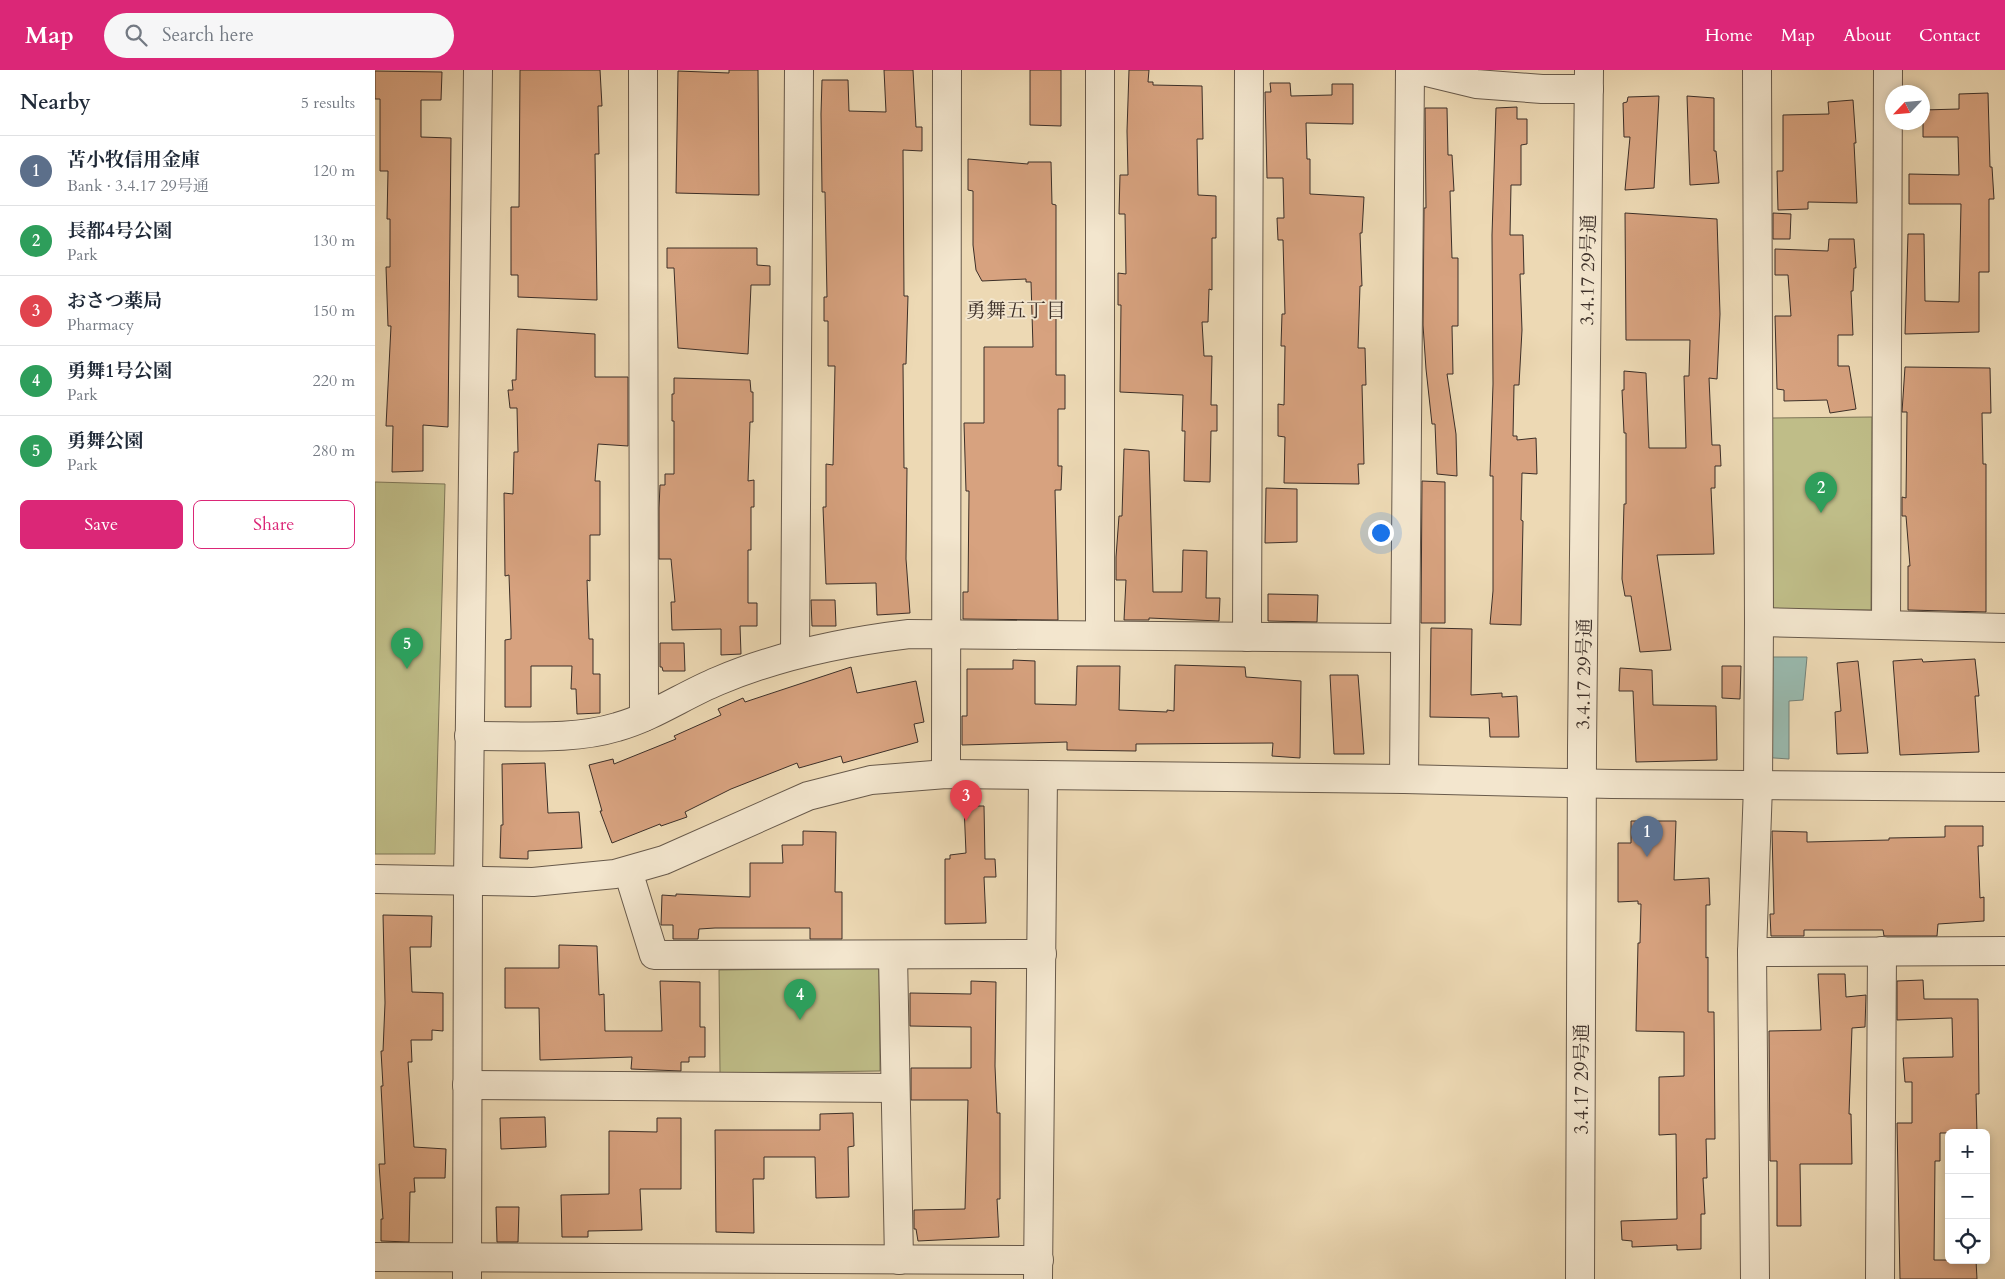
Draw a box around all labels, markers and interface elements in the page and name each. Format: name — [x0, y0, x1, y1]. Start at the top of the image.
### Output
search box — [104, 13, 454, 58]
text: Map — [25, 19, 74, 52]
icon: search — [122, 21, 150, 49]
text: Search here — [162, 22, 254, 48]
text: Home — [1705, 23, 1753, 48]
text: Map — [1781, 23, 1815, 48]
text: About — [1843, 23, 1891, 48]
text: Contact — [1919, 23, 1980, 48]
north arrow — [1885, 85, 1930, 130]
text: Nearby — [20, 88, 91, 117]
text: 5 results — [301, 92, 355, 114]
text: 苫小牧信用金庫 — [67, 147, 200, 173]
text: 1 — [32, 160, 40, 182]
text: 120 m — [313, 160, 355, 182]
text: Bank · 3.4.17 29号通 — [67, 175, 209, 197]
street label: 3.4.17 29号通 — [1574, 214, 1602, 326]
text: 長都4号公園 — [67, 218, 172, 244]
text: 2 — [32, 230, 40, 252]
text: 130 m — [313, 230, 355, 252]
text: Park — [67, 244, 98, 266]
text: おさつ薬局 — [67, 288, 162, 314]
district label: 勇舞五丁目 — [966, 297, 1066, 324]
text: 3 — [32, 300, 40, 322]
text: 150 m — [313, 300, 355, 322]
text: Pharmacy — [67, 314, 134, 336]
text: 勇舞1号公園 — [67, 358, 172, 384]
text: 4 — [32, 370, 40, 392]
text: 220 m — [313, 370, 355, 392]
text: Park — [67, 384, 98, 406]
text: 勇舞公園 — [67, 428, 143, 454]
text: 5 — [32, 440, 40, 462]
text: 280 m — [313, 440, 355, 462]
text: Park — [67, 454, 98, 476]
pin: 2 — [1805, 472, 1837, 513]
button: Save — [20, 500, 183, 549]
button: Share — [193, 500, 355, 549]
your location — [1368, 520, 1394, 546]
street label: 3.4.17 29号通 — [1570, 618, 1598, 730]
pin: 5 — [391, 628, 423, 669]
pin: 3 — [950, 780, 982, 821]
pin: 1 — [1631, 816, 1663, 857]
pin: 4 — [784, 979, 816, 1020]
street label: 3.4.17 29号通 — [1569, 1023, 1595, 1135]
map controls — [1945, 1129, 1990, 1264]
button: + — [1945, 1129, 1990, 1174]
button: − — [1945, 1174, 1990, 1219]
button: locate — [1945, 1219, 1990, 1264]

